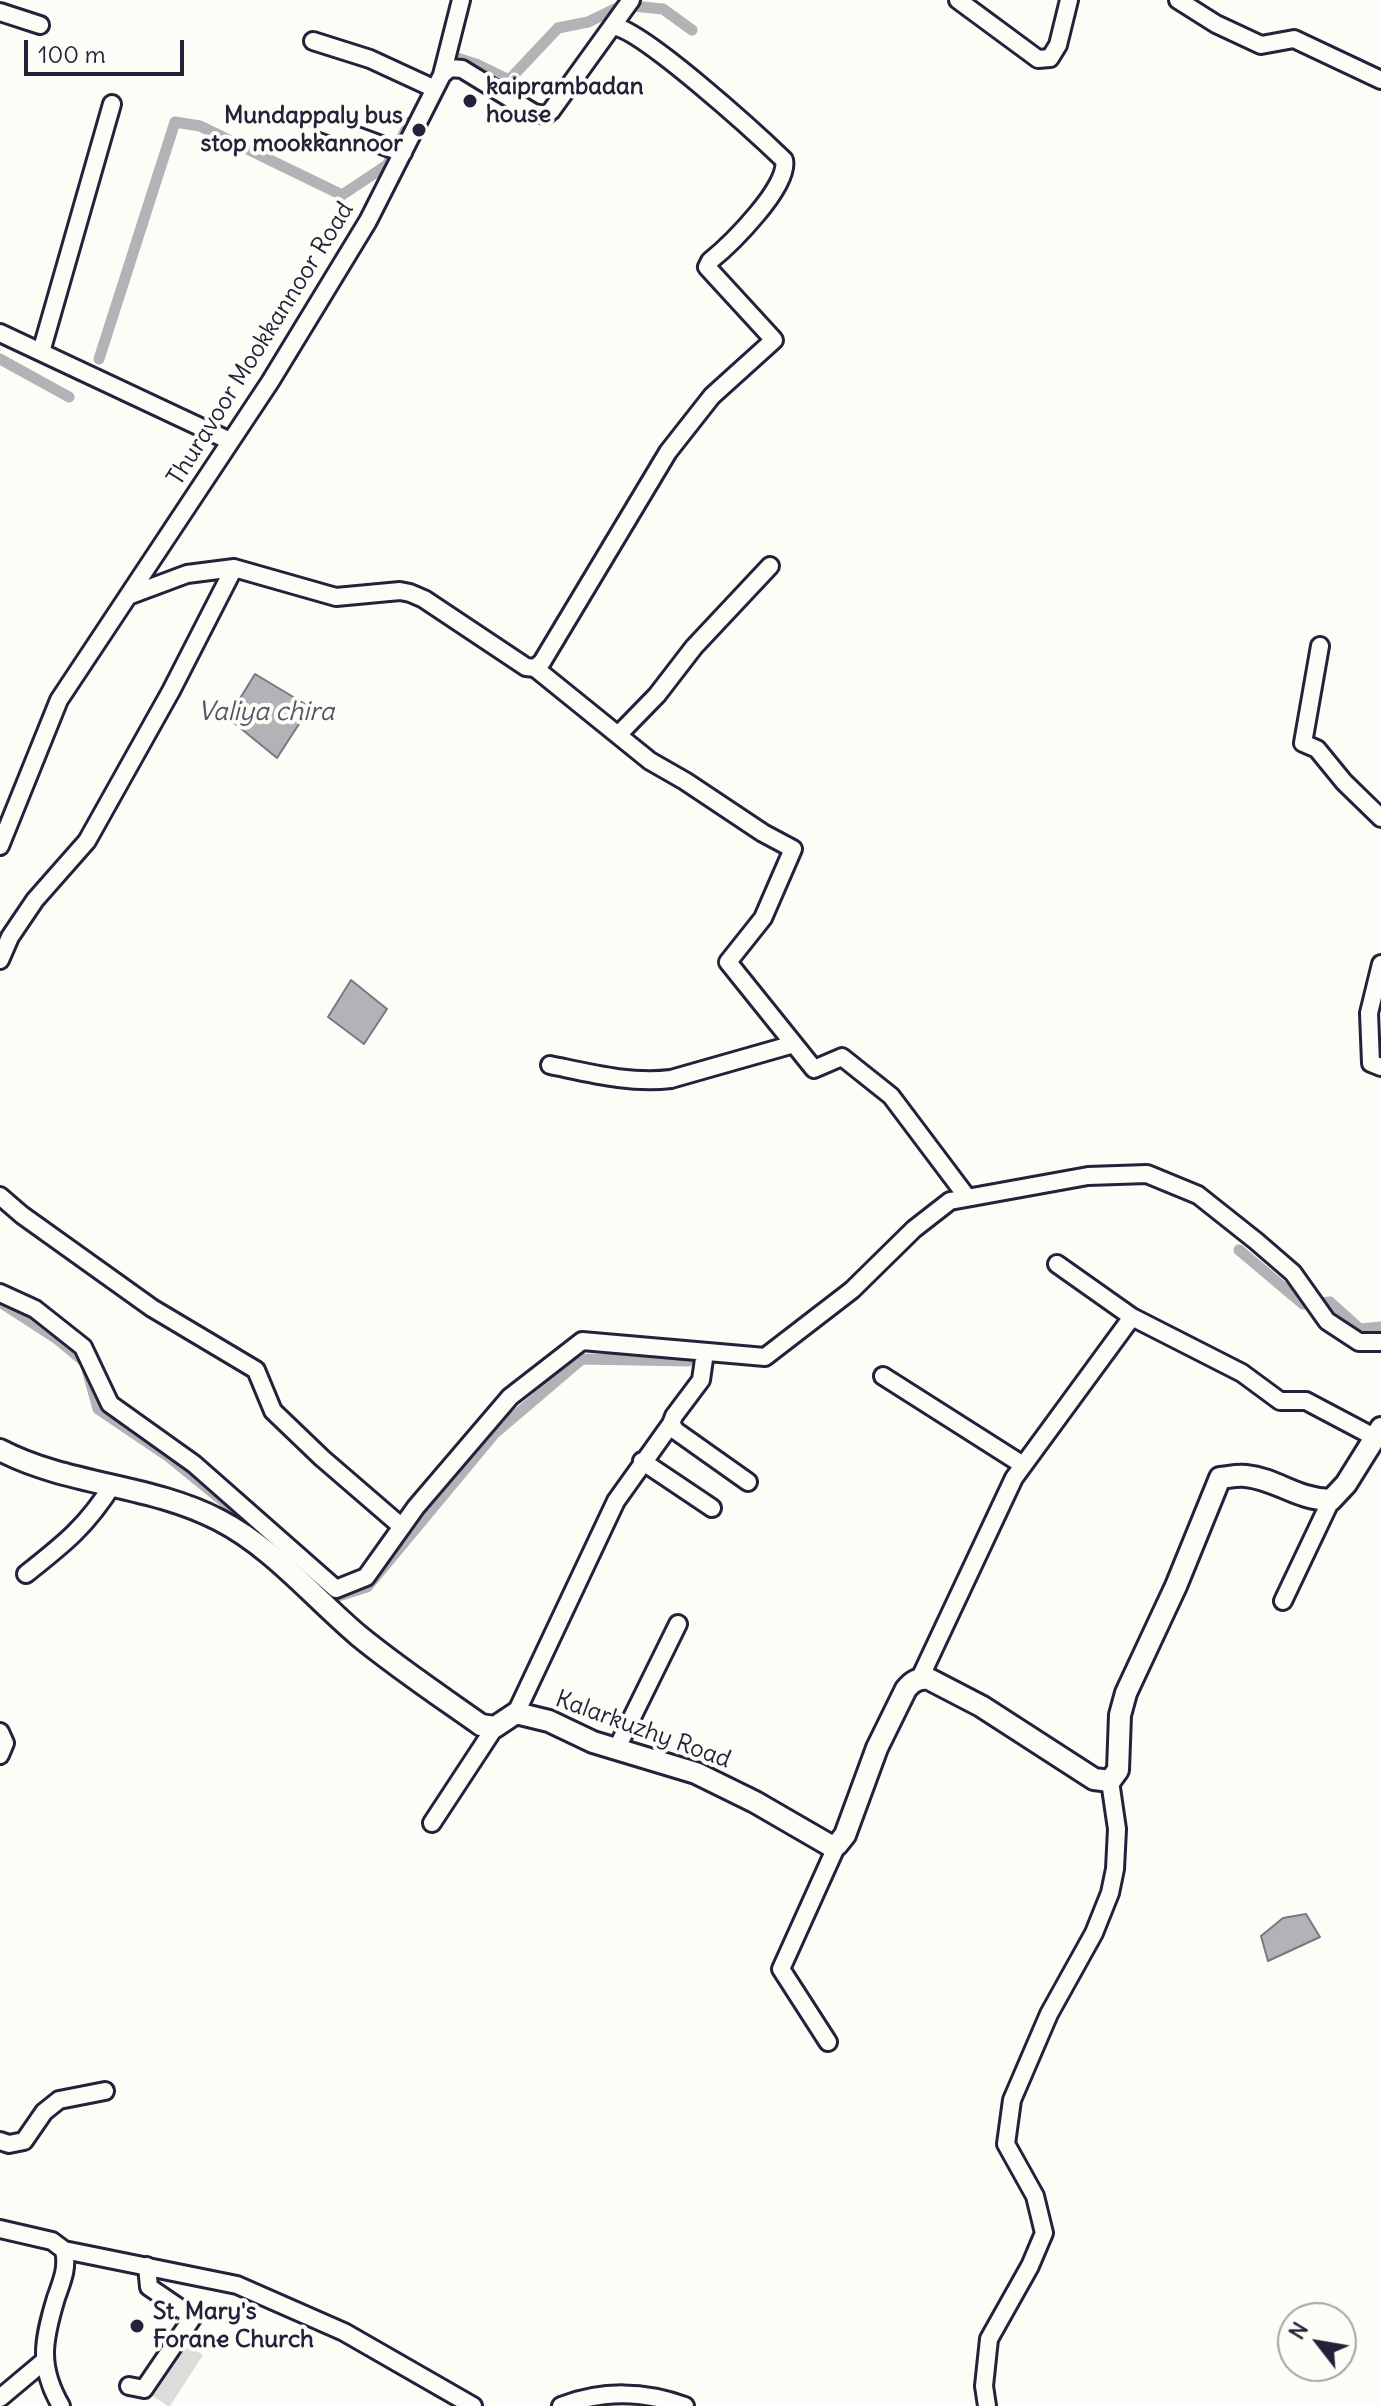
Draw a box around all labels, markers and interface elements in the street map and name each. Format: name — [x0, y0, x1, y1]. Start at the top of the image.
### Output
scale bar — [28, 24, 188, 74]
text: 100 m — [38, 39, 106, 69]
place label: kaiprambadan house — [486, 73, 644, 129]
marker: kaiprambadan house — [461, 92, 479, 110]
place label: Mundappaly bus stop mookkannoor — [201, 102, 403, 158]
marker: Mundappaly bus stop mookkannoor — [410, 121, 428, 139]
street label: Thuravoor Mookkannoor Road — [162, 197, 360, 491]
water label: Valiya chira — [198, 697, 334, 729]
street label: Kalarkuzhy Road — [551, 1685, 735, 1775]
place label: St. Mary's Forane Church — [153, 2298, 314, 2354]
north arrow — [1277, 2302, 1357, 2382]
marker: St. Mary's Forane Church — [128, 2317, 146, 2335]
text: N — [1282, 2317, 1314, 2344]

